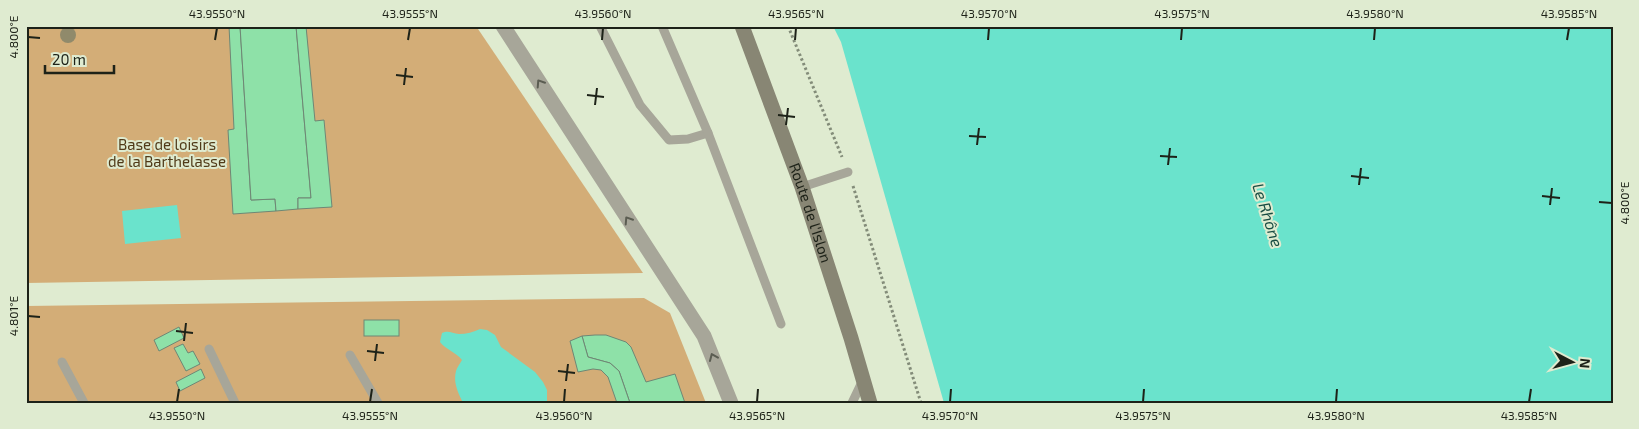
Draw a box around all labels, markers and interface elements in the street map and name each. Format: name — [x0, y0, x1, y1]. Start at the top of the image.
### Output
text: 43.9550°N — [189, 6, 245, 20]
text: 43.9555°N — [382, 6, 438, 20]
text: 43.9560°N — [574, 6, 632, 20]
text: 43.9565°N — [768, 6, 824, 20]
text: 43.9570°N — [961, 6, 1017, 20]
text: 43.9575°N — [1154, 6, 1210, 20]
text: 43.9580°N — [1346, 6, 1404, 20]
text: 43.9585°N — [1541, 6, 1597, 20]
text: 4.800°E — [6, 15, 20, 58]
scale bar — [45, 42, 114, 74]
text: 20 m — [52, 50, 86, 68]
one-way arrow — [536, 80, 546, 89]
park label: Base de loisirs de la Barthelasse — [108, 135, 226, 170]
street label: Route de l'Islon — [786, 160, 836, 265]
water label: Le Rhône — [1249, 180, 1288, 250]
text: 4.800°E — [1617, 181, 1631, 224]
one-way arrow — [625, 216, 634, 225]
text: 4.801°E — [6, 295, 20, 336]
north arrow — [1546, 336, 1596, 386]
one-way arrow — [709, 354, 719, 362]
text: N — [1576, 357, 1594, 369]
text: 43.9550°N — [149, 408, 205, 422]
text: 43.9555°N — [342, 408, 398, 422]
text: 43.9560°N — [535, 408, 593, 422]
text: 43.9565°N — [729, 408, 785, 422]
text: 43.9570°N — [922, 408, 978, 422]
text: 43.9575°N — [1115, 408, 1171, 422]
text: 43.9580°N — [1307, 408, 1365, 422]
text: 43.9585°N — [1501, 408, 1557, 422]

